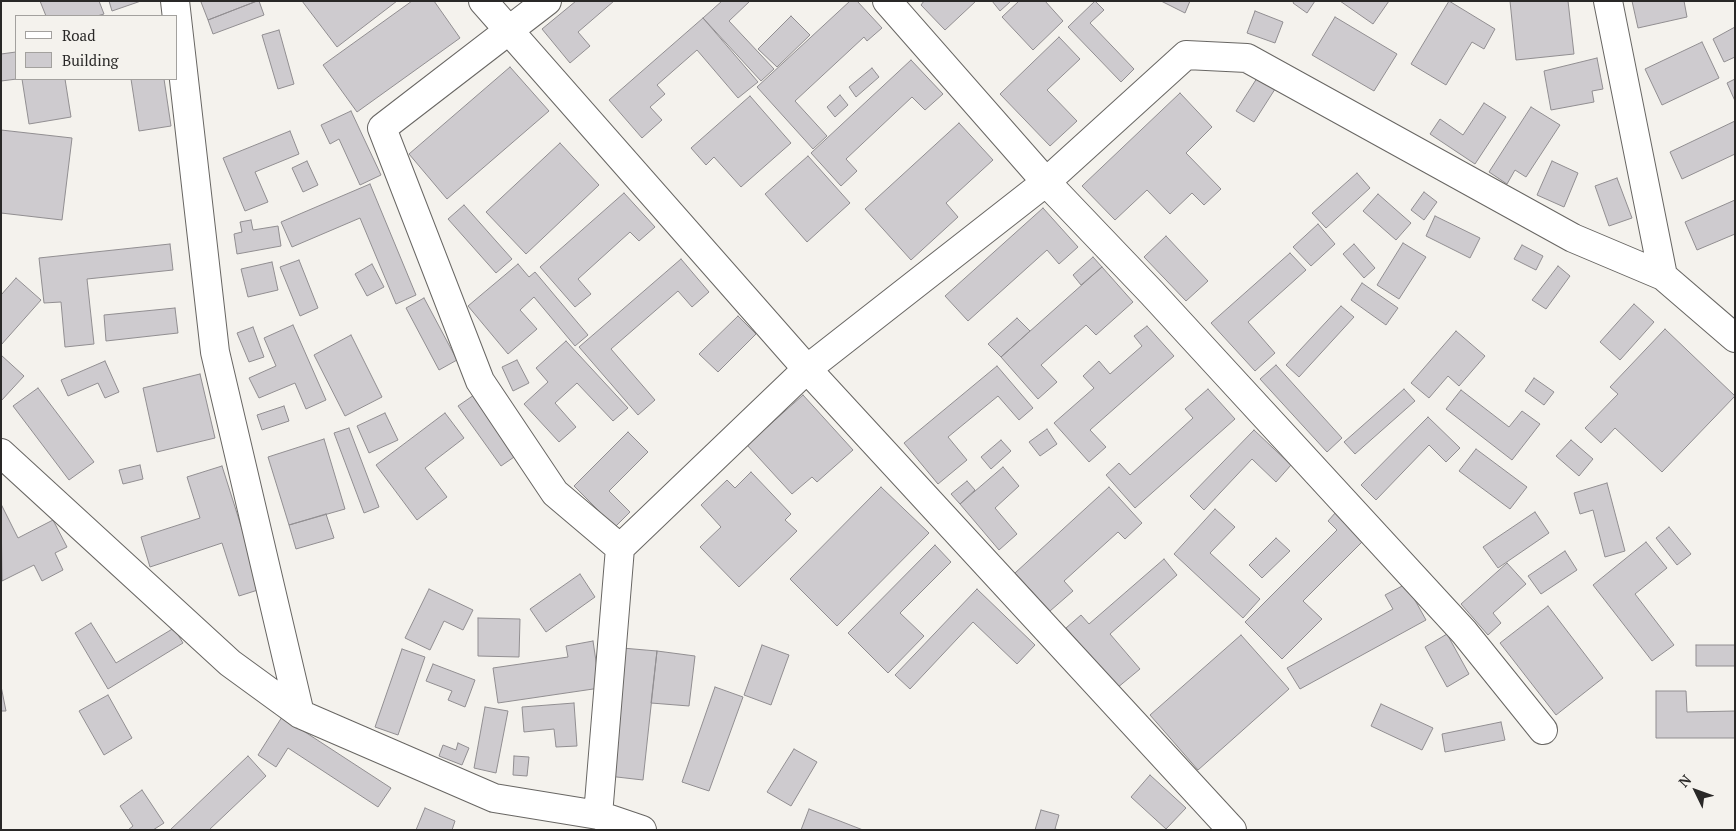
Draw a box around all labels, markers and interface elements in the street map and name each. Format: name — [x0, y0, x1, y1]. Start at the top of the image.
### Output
legend — [15, 15, 178, 80]
text: Road — [62, 25, 95, 45]
text: Building — [62, 50, 119, 70]
north arrow — [1671, 766, 1721, 816]
text: N — [1674, 770, 1695, 791]

